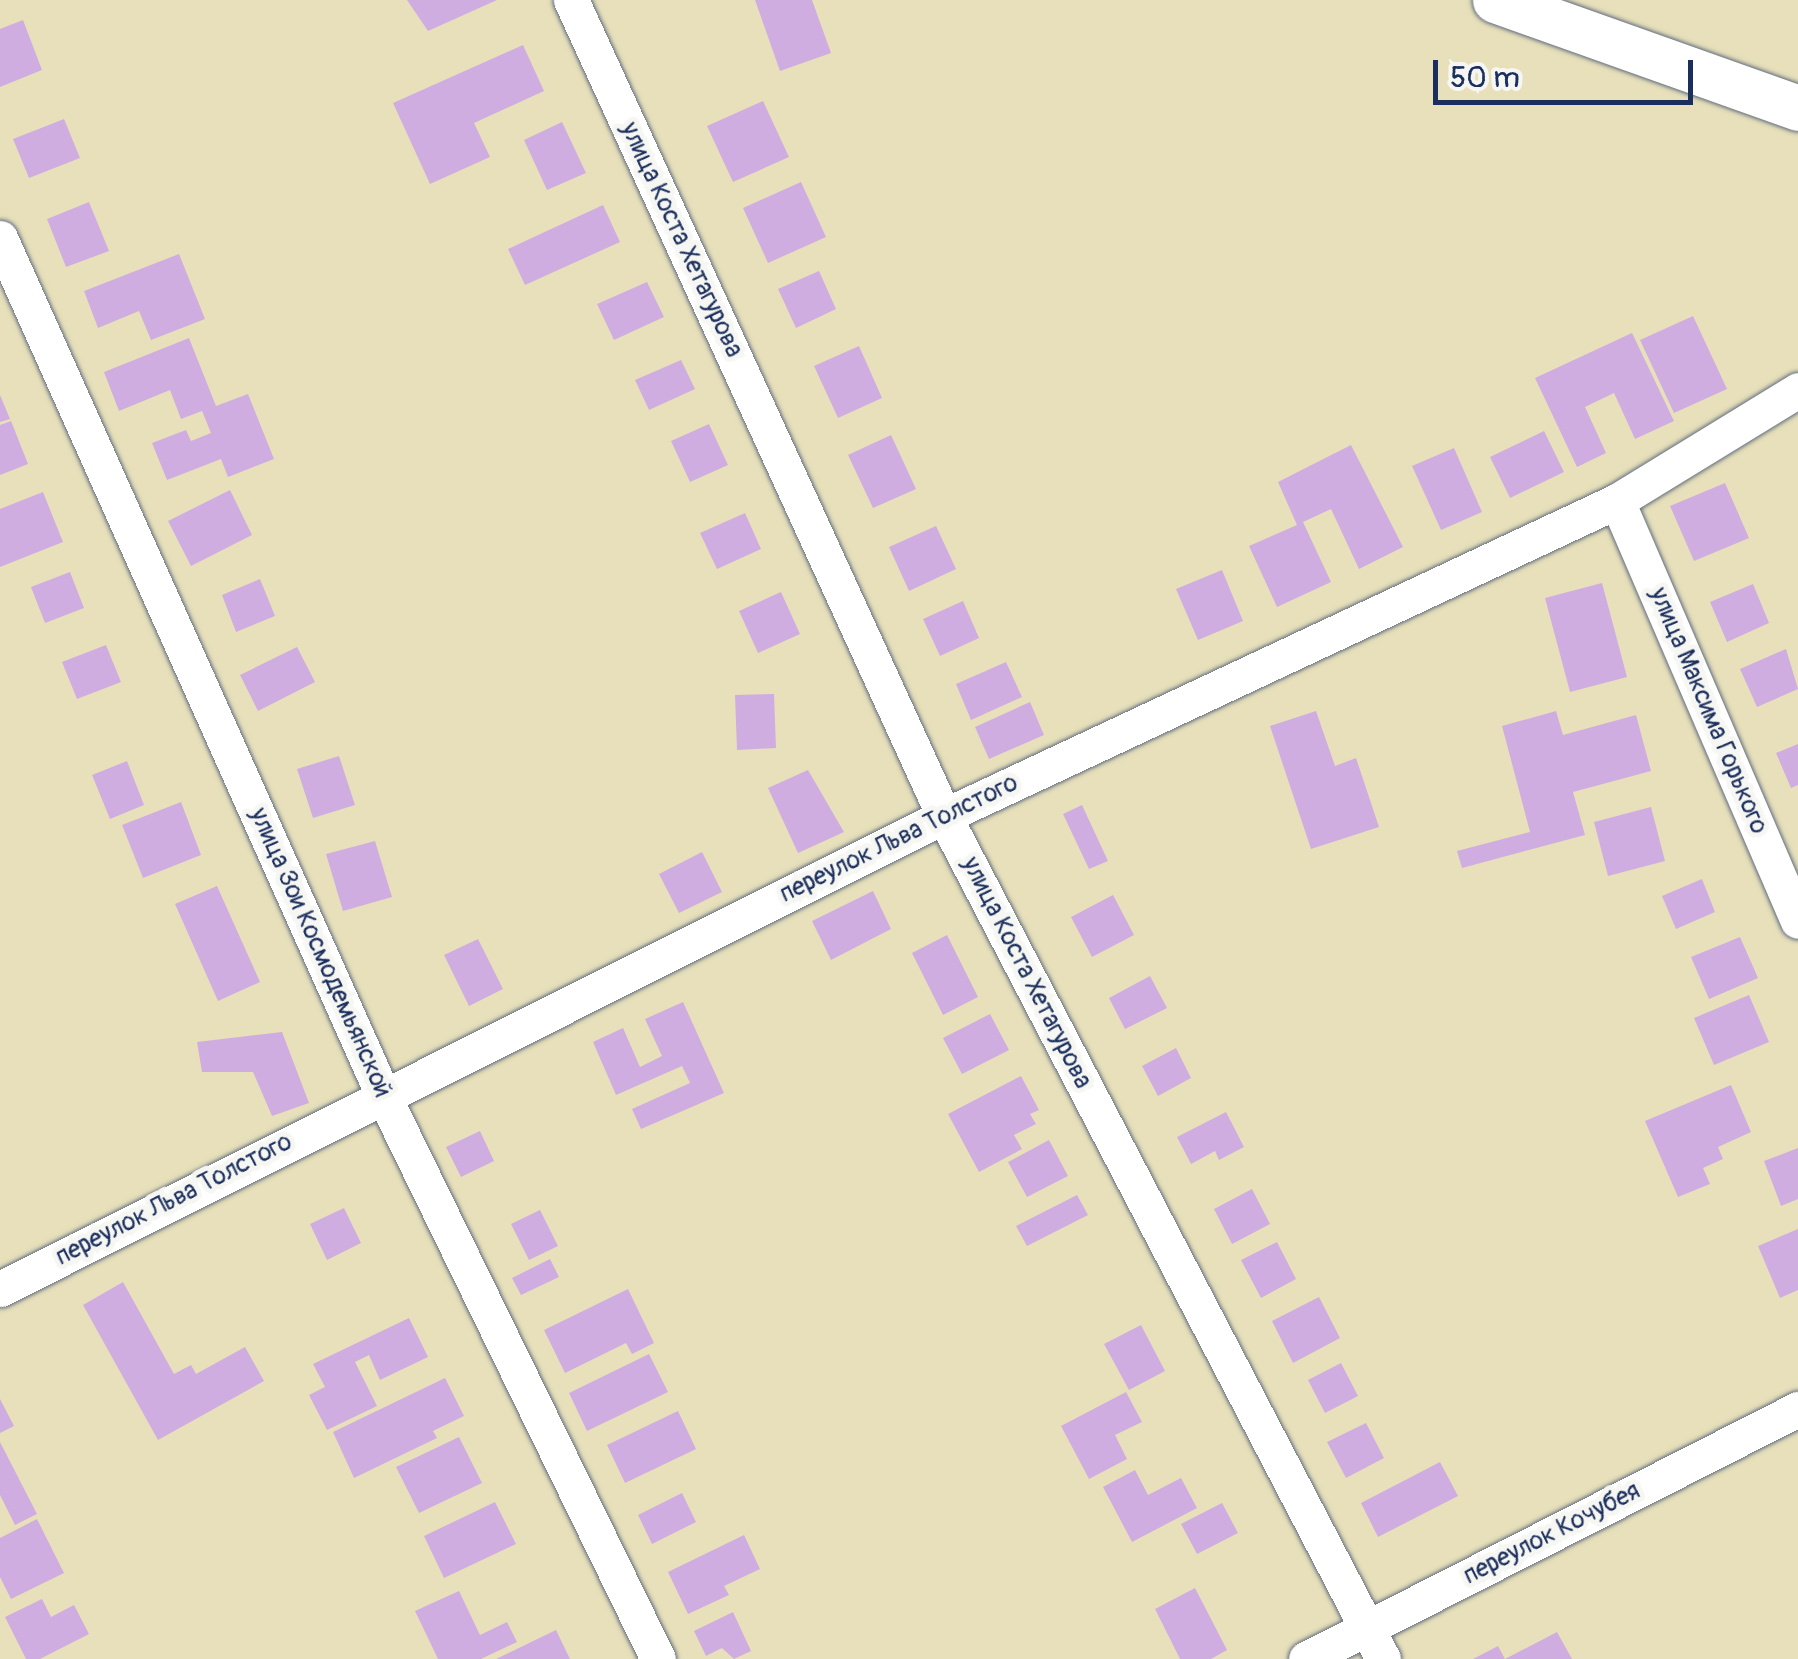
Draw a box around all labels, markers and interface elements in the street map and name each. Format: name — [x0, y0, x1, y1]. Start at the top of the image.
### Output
scale bar — [1438, 40, 1698, 102]
text: 50 m — [1450, 59, 1520, 96]
street label: улица Коста Хетагурова — [613, 118, 749, 362]
street label: улица Максима Горького — [1643, 583, 1773, 839]
street label: переулок Льва Толстого — [775, 768, 1023, 910]
street label: улица Зои Космодемьянской — [243, 804, 397, 1102]
street label: улица Коста Хетагурова — [955, 852, 1097, 1094]
street label: переулок Льва Толстого — [51, 1127, 297, 1273]
street label: переулок Кочубея — [1459, 1477, 1645, 1591]

